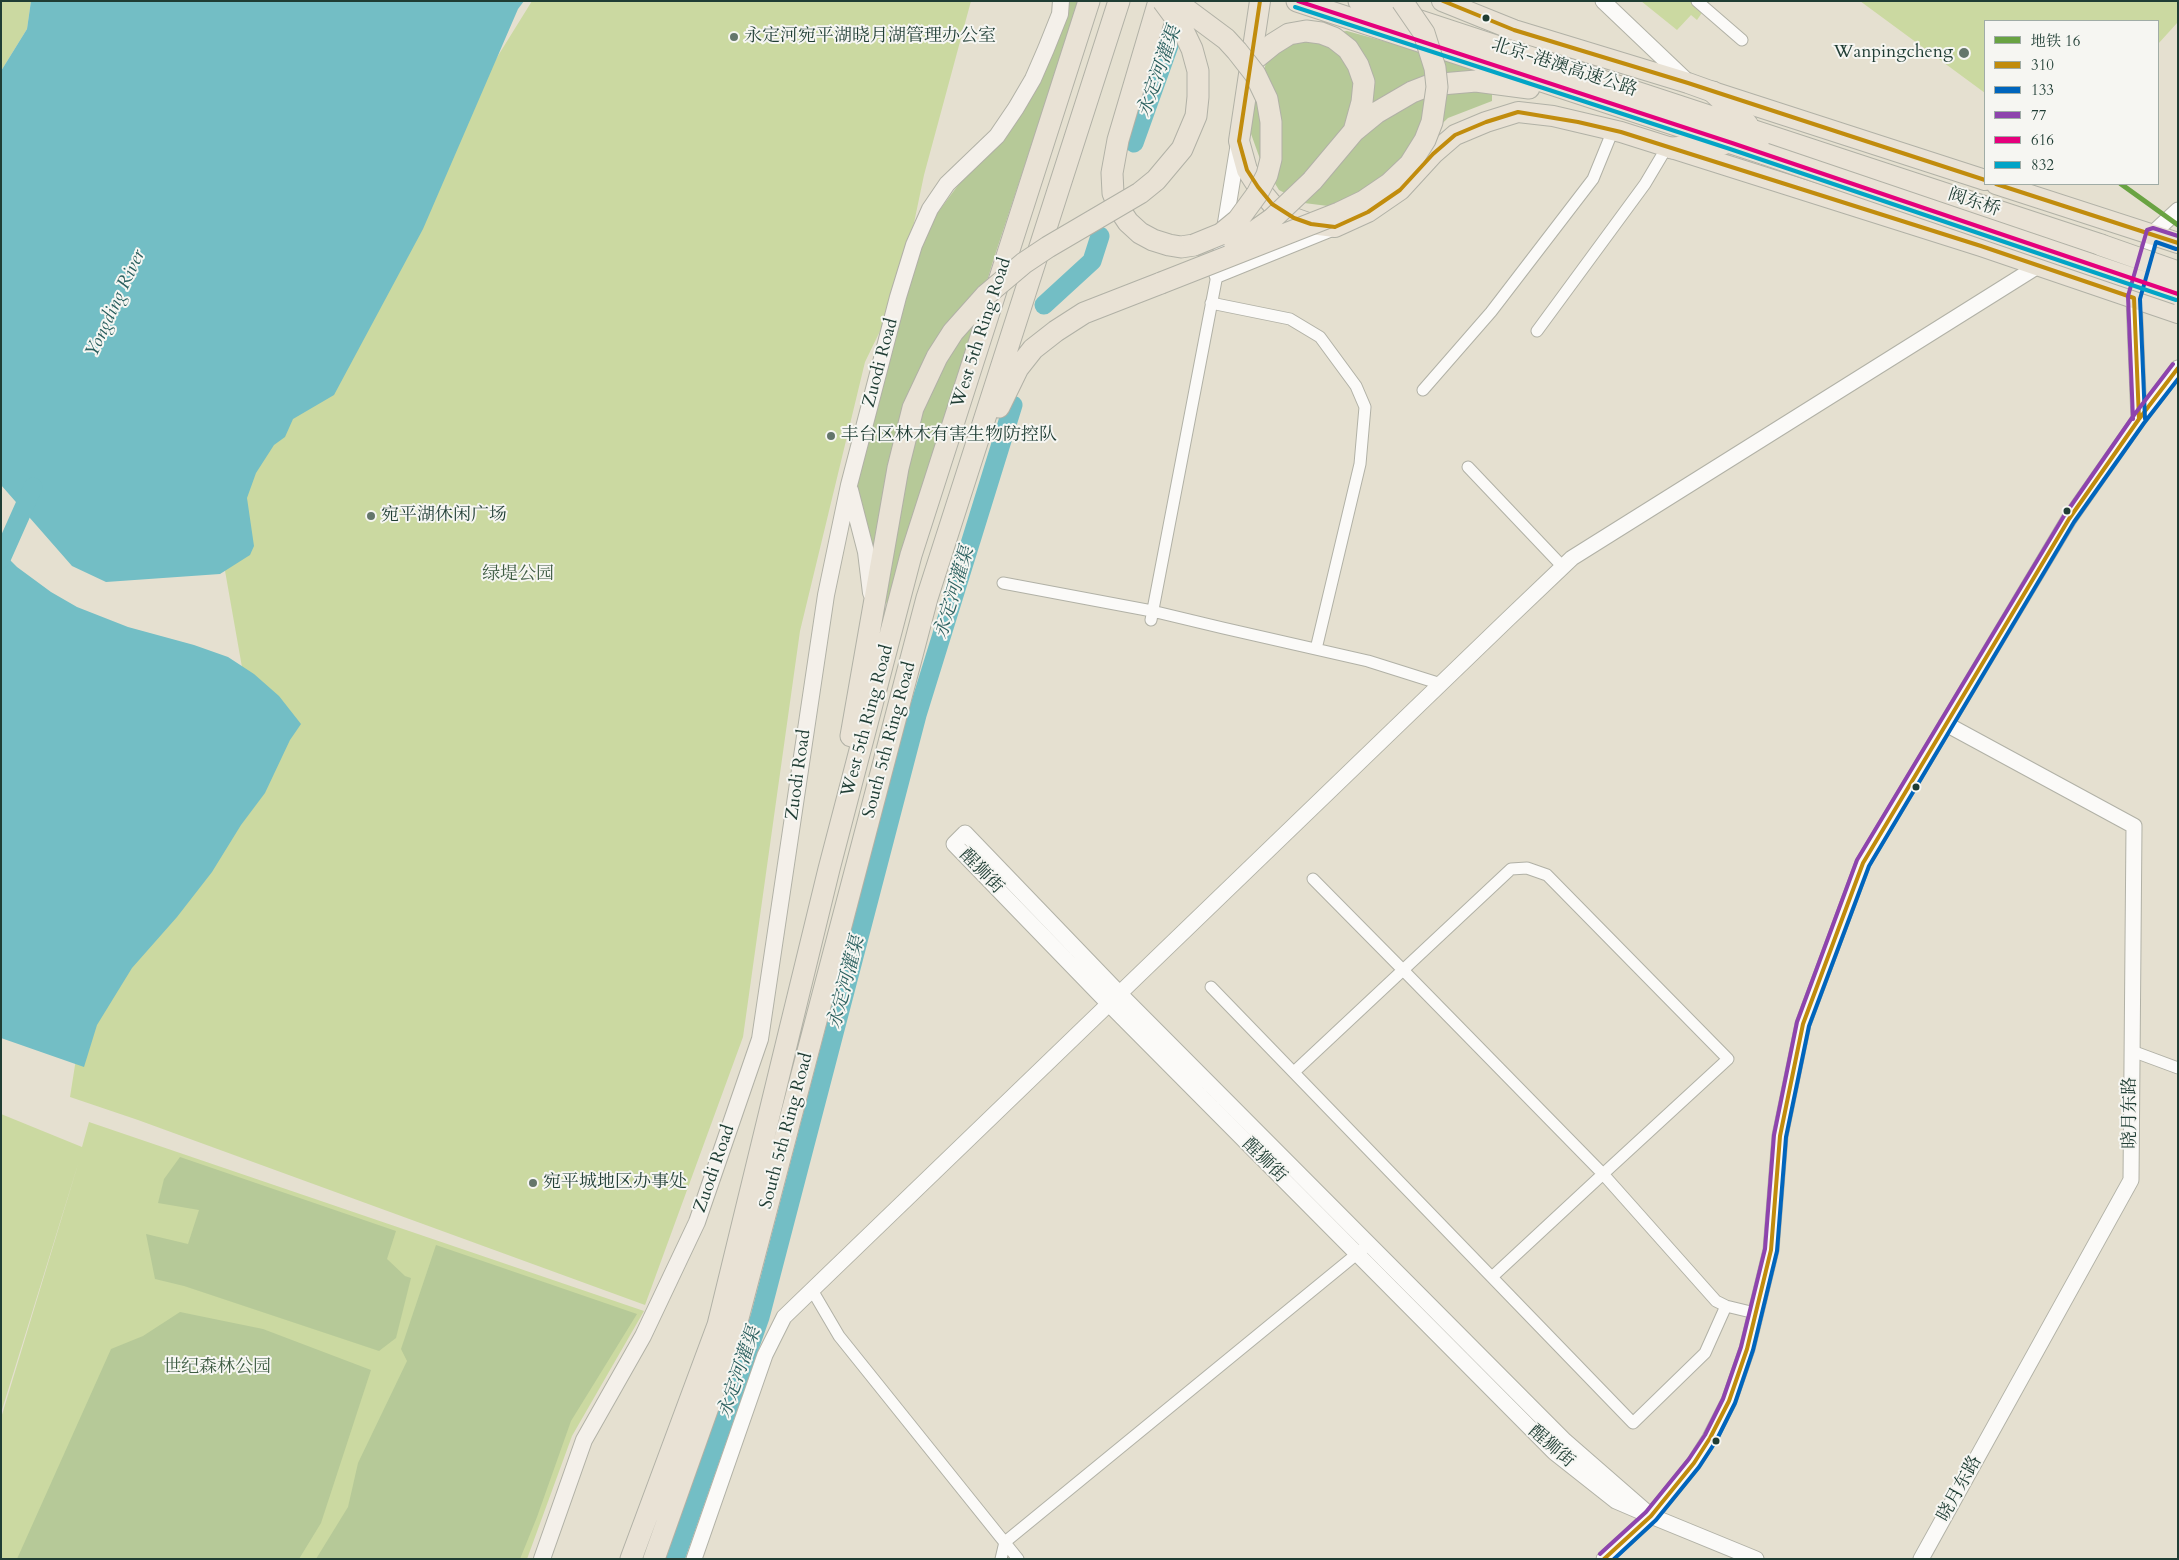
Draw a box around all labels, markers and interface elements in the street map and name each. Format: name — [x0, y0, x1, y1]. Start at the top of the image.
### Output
unlabelled marker — [1481, 13, 1491, 23]
legend — [1984, 20, 2159, 185]
water label: 永定河灌渠 — [1133, 23, 1187, 121]
place label: 永定河宛平湖晓月湖管理办公室 — [744, 26, 996, 48]
marker: 永定河宛平湖晓月湖管理办公室 — [728, 31, 740, 43]
text: 地铁 16 — [2031, 31, 2080, 51]
street label: 北京-港澳高速公路 — [1488, 34, 1640, 102]
place label: Wanpingcheng — [1834, 42, 1953, 64]
marker: Wanpingcheng — [1957, 46, 1971, 60]
text: 310 — [2031, 55, 2054, 75]
text: 133 — [2031, 80, 2054, 100]
text: 77 — [2031, 105, 2046, 125]
text: 616 — [2031, 130, 2054, 150]
text: 832 — [2031, 155, 2054, 175]
street label: 阀东桥 — [1945, 184, 2003, 222]
water label: Yongding River — [81, 246, 151, 362]
street label: West 5th Ring Road — [948, 255, 1016, 411]
street label: Zuodi Road — [859, 316, 903, 410]
place label: 丰台区林木有害生物防控队 — [841, 425, 1057, 447]
marker: 丰台区林木有害生物防控队 — [825, 430, 837, 442]
place label: 宛平湖休闲广场 — [381, 505, 507, 527]
unlabelled marker — [2062, 506, 2072, 516]
marker: 宛平湖休闲广场 — [365, 510, 377, 522]
water label: 永定河灌渠 — [930, 544, 980, 642]
park label: 绿堤公园 — [482, 564, 554, 586]
street label: West 5th Ring Road — [837, 643, 899, 799]
street label: South 5th Ring Road — [859, 659, 921, 821]
street label: Zuodi Road — [782, 728, 816, 822]
unlabelled marker — [1911, 782, 1921, 792]
street label: 醒狮街 — [954, 845, 1008, 899]
water label: 永定河灌渠 — [824, 934, 870, 1032]
street label: South 5th Ring Road — [756, 1050, 818, 1212]
street label: 晓月东路 — [2120, 1077, 2142, 1149]
street label: Zuodi Road — [690, 1122, 740, 1216]
street label: 醒狮街 — [1237, 1134, 1291, 1188]
place label: 宛平城地区办事处 — [543, 1172, 687, 1194]
marker: 宛平城地区办事处 — [527, 1177, 539, 1189]
water label: 永定河灌渠 — [714, 1324, 766, 1422]
park label: 世纪森林公园 — [163, 1357, 271, 1379]
street label: 醒狮街 — [1524, 1421, 1578, 1473]
unlabelled marker — [1711, 1436, 1721, 1446]
street label: 晓月东路 — [1933, 1452, 1987, 1526]

